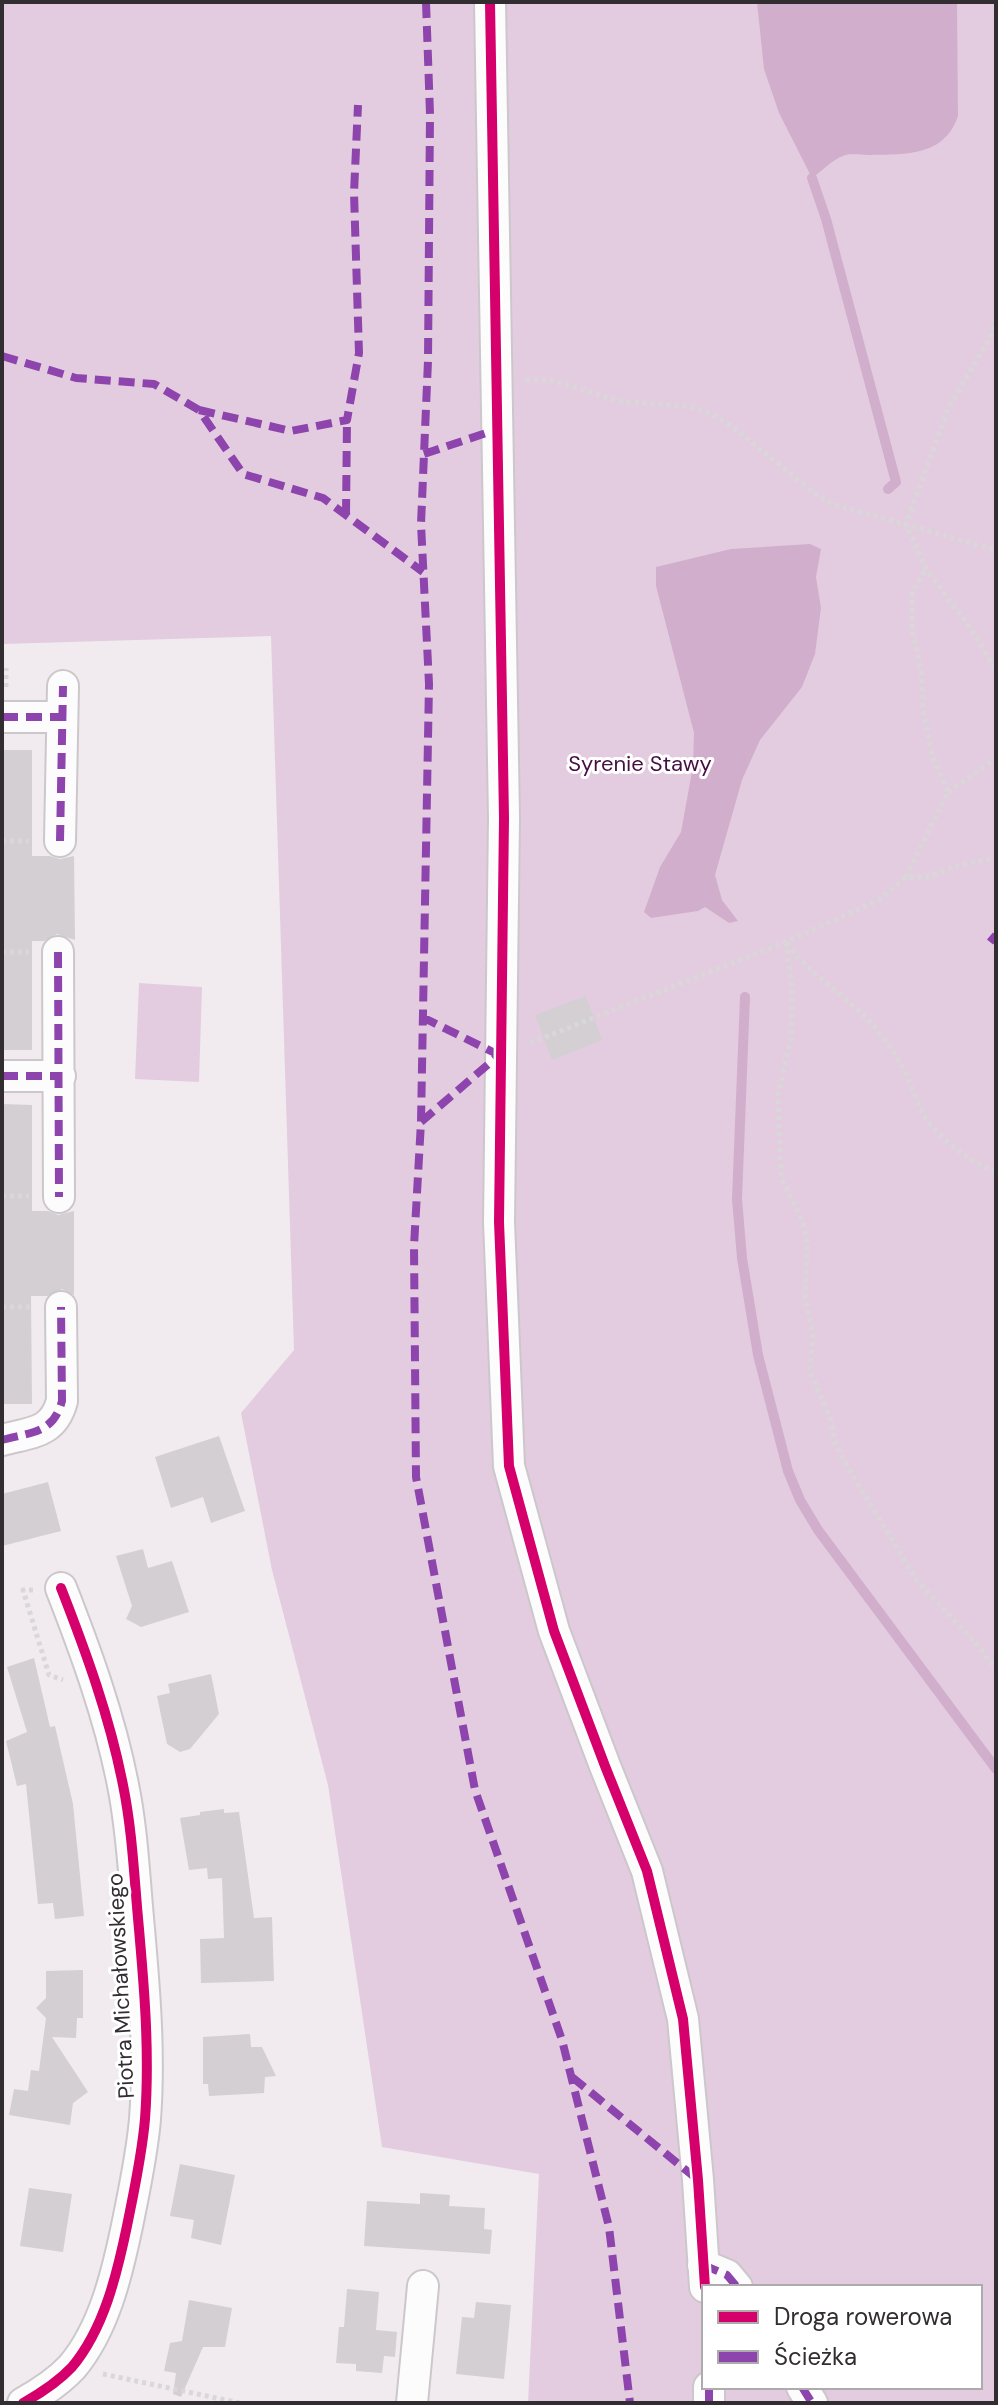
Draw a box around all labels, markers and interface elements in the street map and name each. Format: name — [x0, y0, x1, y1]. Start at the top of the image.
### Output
park label: Syrenie Stawy — [568, 749, 712, 778]
street label: Piotra Michałowskiego — [100, 1872, 141, 2100]
legend — [702, 2285, 982, 2389]
text: Droga rowerowa — [774, 2301, 952, 2332]
text: Ścieżka — [774, 2341, 857, 2372]

